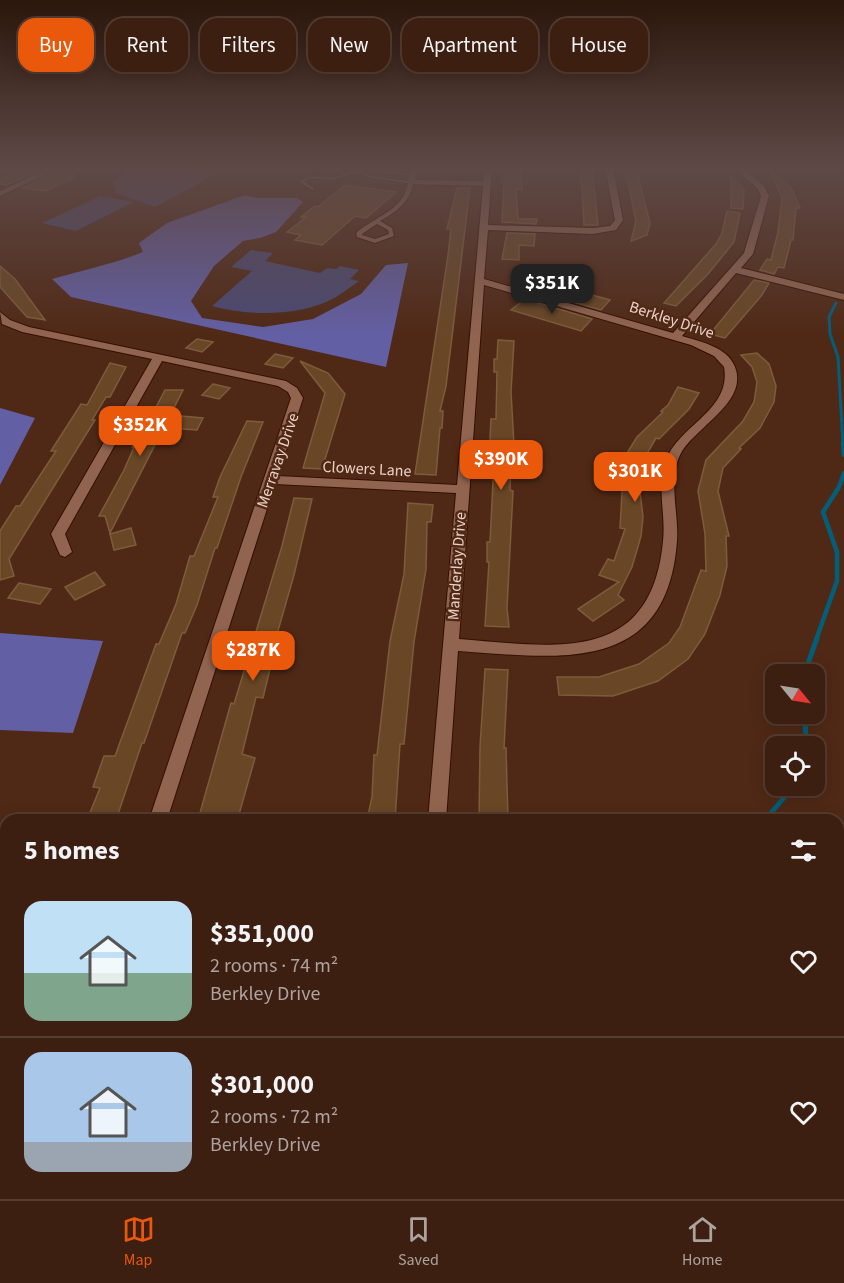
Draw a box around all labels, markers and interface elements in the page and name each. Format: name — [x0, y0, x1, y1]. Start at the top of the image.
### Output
chip: Buy — [18, 18, 94, 72]
chip: Rent — [106, 18, 188, 72]
chip: Filters — [200, 18, 296, 72]
chip: New — [308, 18, 390, 72]
chip: Apartment — [402, 18, 538, 72]
chip: House — [550, 18, 648, 72]
pin: $351K — [510, 264, 594, 315]
text: $351K — [525, 269, 579, 297]
street label: Berkley Drive — [626, 296, 717, 344]
pin: $352K — [98, 406, 182, 457]
street label: Merravay Drive — [251, 410, 304, 511]
text: $352K — [113, 411, 167, 439]
pin: $390K — [459, 440, 543, 491]
text: $390K — [474, 445, 528, 473]
pin: $301K — [593, 452, 677, 503]
street label: Clowers Lane — [322, 456, 412, 482]
text: $301K — [608, 457, 662, 485]
street label: Manderlay Drive — [442, 511, 472, 621]
pin: $287K — [211, 631, 295, 682]
text: $287K — [226, 636, 280, 664]
north arrow — [765, 664, 825, 724]
map controls — [765, 664, 825, 796]
button: locate — [765, 736, 825, 796]
text: 5 homes — [24, 832, 119, 869]
icon: filters — [787, 834, 820, 867]
text: $351,000 — [210, 915, 314, 952]
icon: home — [72, 925, 144, 997]
icon: heart — [787, 945, 820, 978]
text: 2 rooms · 74 m² — [210, 952, 338, 980]
text: Berkley Drive — [210, 980, 320, 1008]
text: $301,000 — [210, 1066, 314, 1103]
icon: home — [72, 1076, 144, 1148]
icon: heart — [787, 1096, 820, 1129]
text: 2 rooms · 72 m² — [210, 1103, 338, 1131]
text: Berkley Drive — [210, 1131, 320, 1159]
tab: Map — [122, 1213, 155, 1271]
tab: Saved — [398, 1213, 439, 1271]
tab: Home — [682, 1213, 722, 1271]

